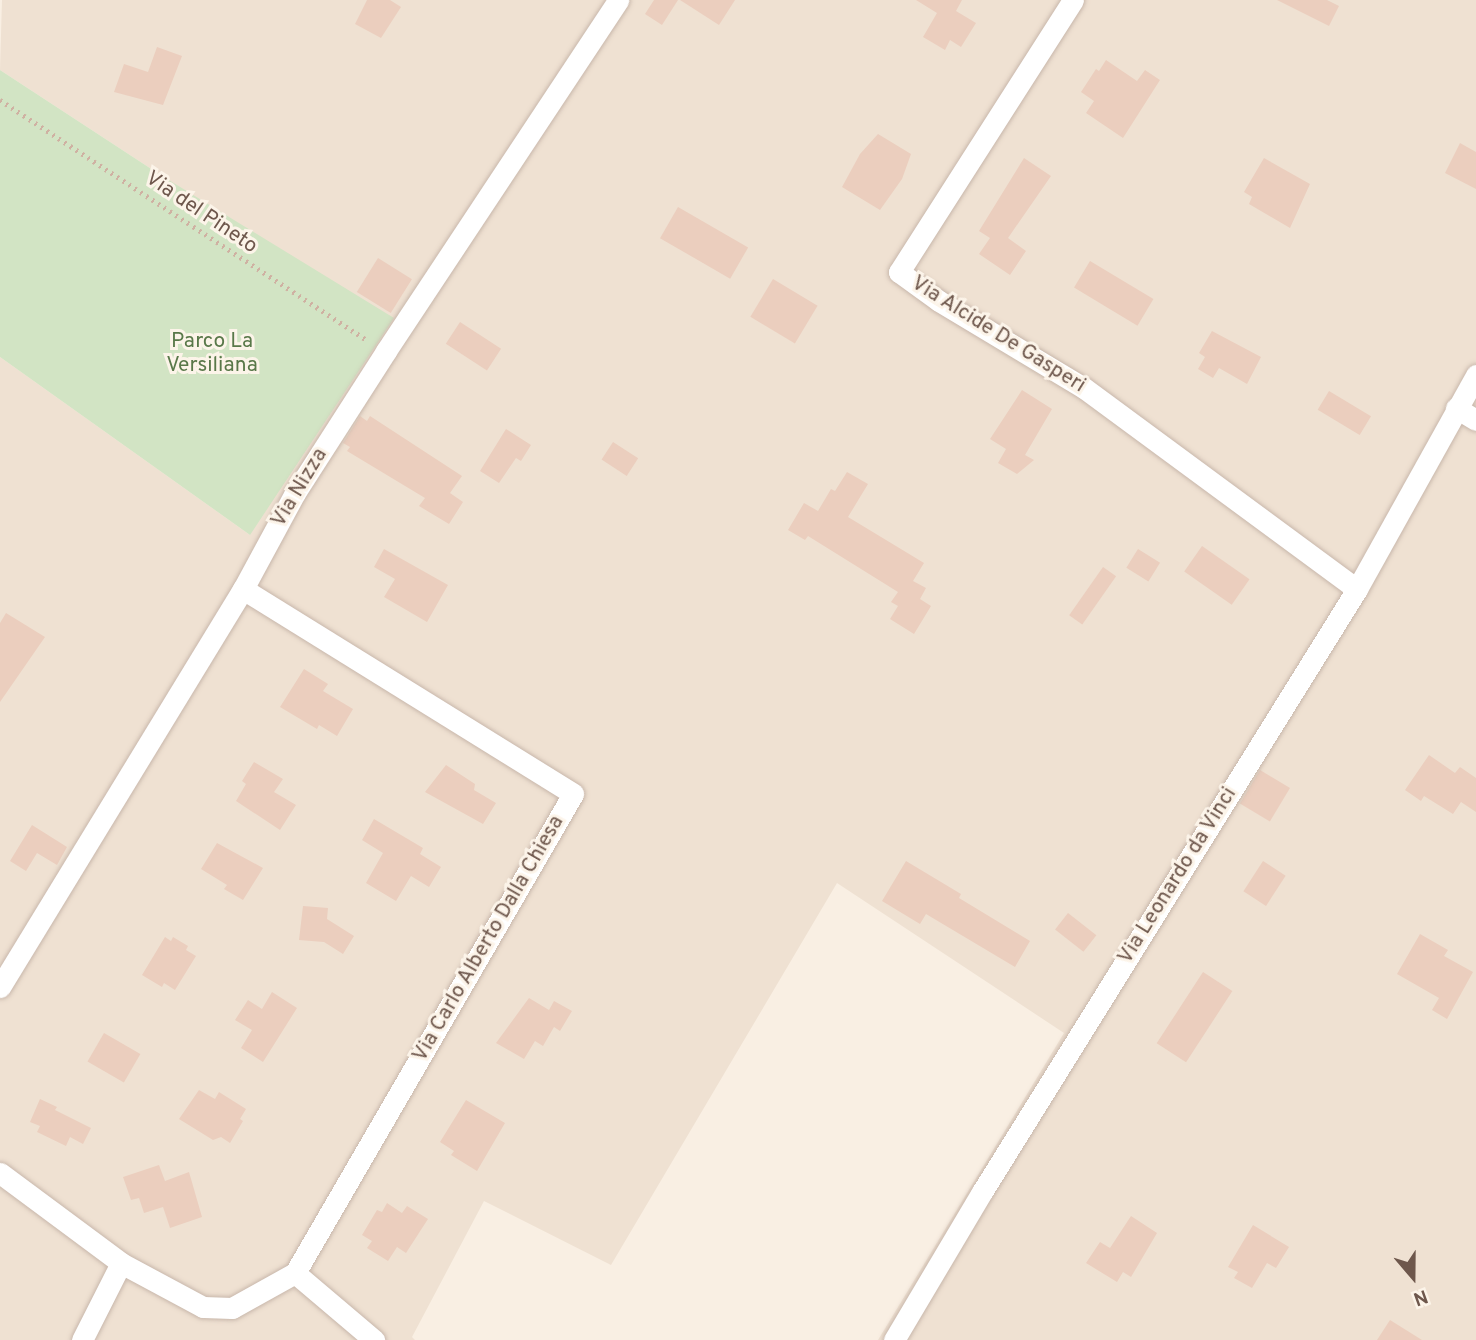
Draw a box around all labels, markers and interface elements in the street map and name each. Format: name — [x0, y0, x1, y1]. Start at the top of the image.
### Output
street label: Via del Pineto — [140, 166, 262, 260]
street label: Via Alcide De Gasperi — [906, 271, 1090, 399]
park label: Parco La Versiliana — [166, 329, 258, 379]
street label: Via Nizza — [267, 444, 333, 532]
street label: Via Leonardo da Vinci — [1113, 783, 1243, 969]
street label: Via Carlo Alberto Dalla Chiesa — [408, 811, 570, 1067]
north arrow — [1378, 1242, 1448, 1312]
text: N — [1410, 1283, 1431, 1310]

